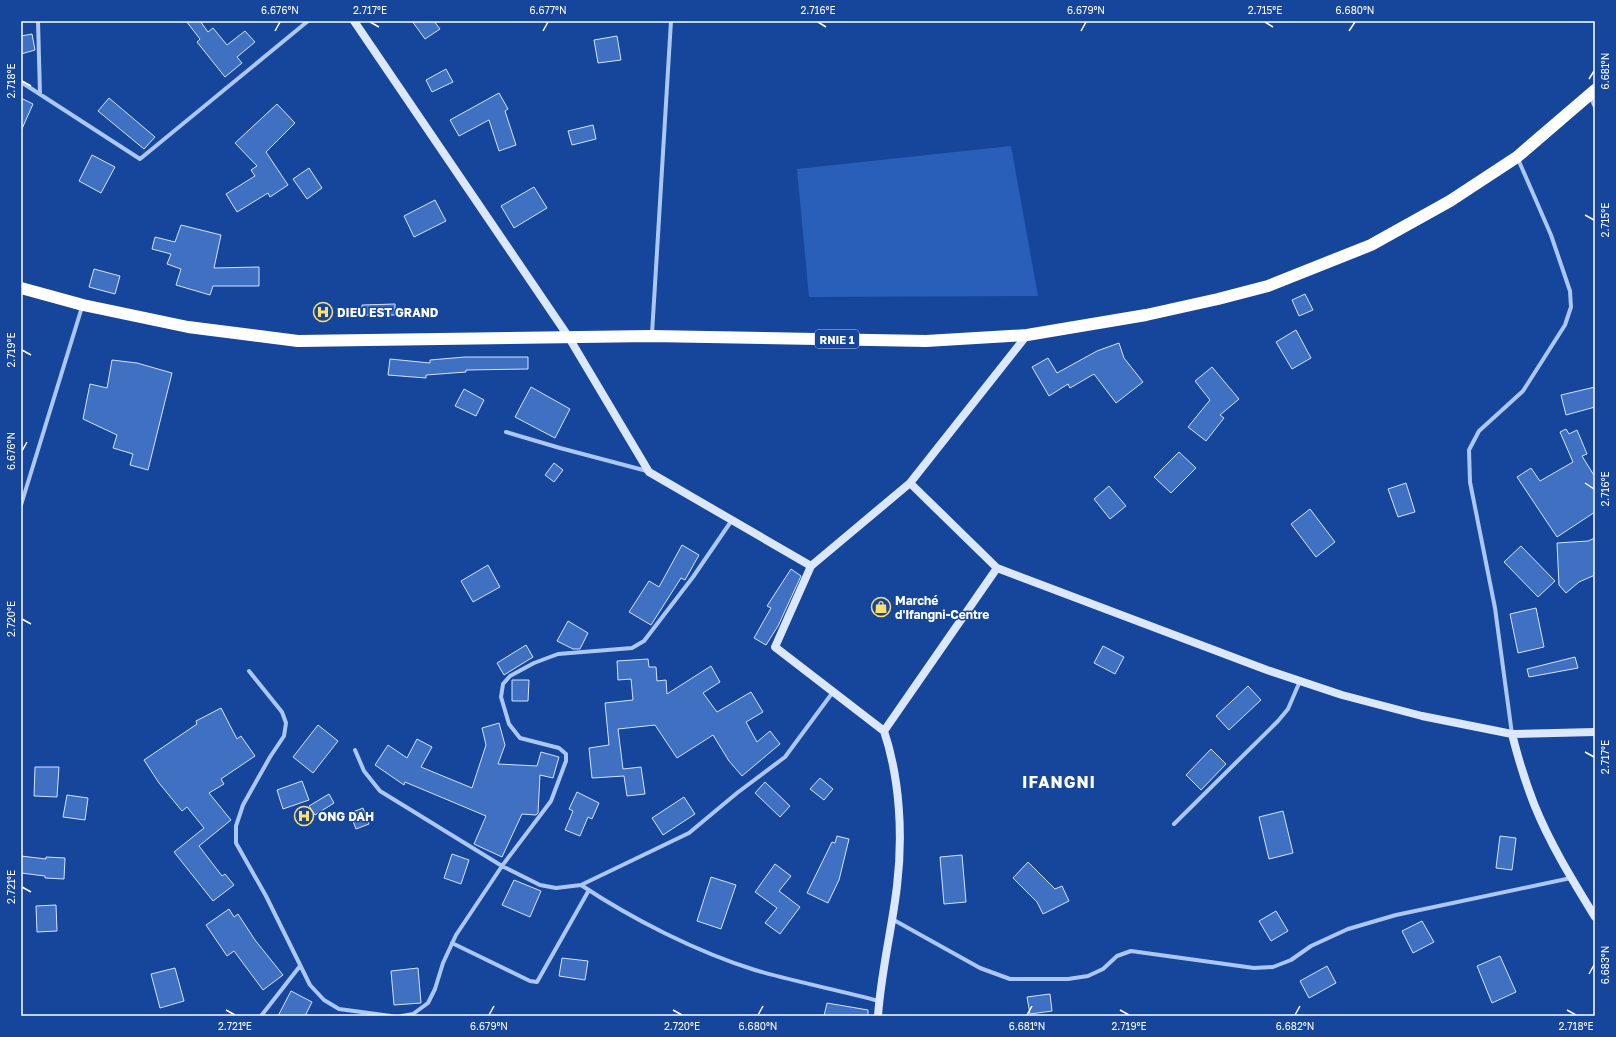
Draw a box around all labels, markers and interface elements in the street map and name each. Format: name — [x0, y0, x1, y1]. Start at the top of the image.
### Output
text: 6.676°N — [261, 4, 299, 16]
text: 2.717°E — [353, 4, 387, 16]
text: 6.677°N — [529, 4, 567, 16]
text: 2.716°E — [801, 4, 836, 16]
text: 6.679°N — [1067, 4, 1105, 16]
text: 2.715°E — [1248, 4, 1282, 16]
text: 6.680°N — [1336, 4, 1374, 16]
text: 6.681°N — [1599, 53, 1611, 89]
text: 2.718°E — [5, 63, 17, 99]
text: 2.715°E — [1599, 203, 1611, 237]
hospital icon: DIEU EST GRAND — [312, 301, 334, 323]
place label: DIEU EST GRAND — [337, 305, 439, 320]
road number: RNIE 1 — [815, 330, 859, 348]
text: 2.719°E — [5, 333, 17, 368]
text: 6.676°N — [5, 432, 17, 470]
text: 2.716°E — [1599, 472, 1611, 507]
place label: Marché d'Ifangni-Centre — [895, 593, 989, 622]
shop icon: Marché d'Ifangni-Centre — [870, 596, 892, 618]
text: 2.720°E — [5, 601, 17, 637]
text: 2.717°E — [1599, 740, 1611, 774]
district label: IFANGNI — [1022, 772, 1096, 792]
hospital icon: ONG DAH — [293, 805, 315, 827]
place label: ONG DAH — [318, 809, 374, 824]
text: 2.721°E — [5, 870, 17, 904]
text: 6.683°N — [1599, 946, 1611, 984]
text: 2.721°E — [218, 1020, 252, 1032]
text: 6.679°N — [470, 1020, 508, 1032]
text: 2.720°E — [664, 1020, 700, 1032]
text: 6.680°N — [739, 1020, 777, 1032]
text: 6.681°N — [1009, 1020, 1045, 1032]
text: 2.719°E — [1112, 1020, 1147, 1032]
text: 6.682°N — [1276, 1020, 1314, 1032]
text: 2.718°E — [1558, 1020, 1594, 1032]

